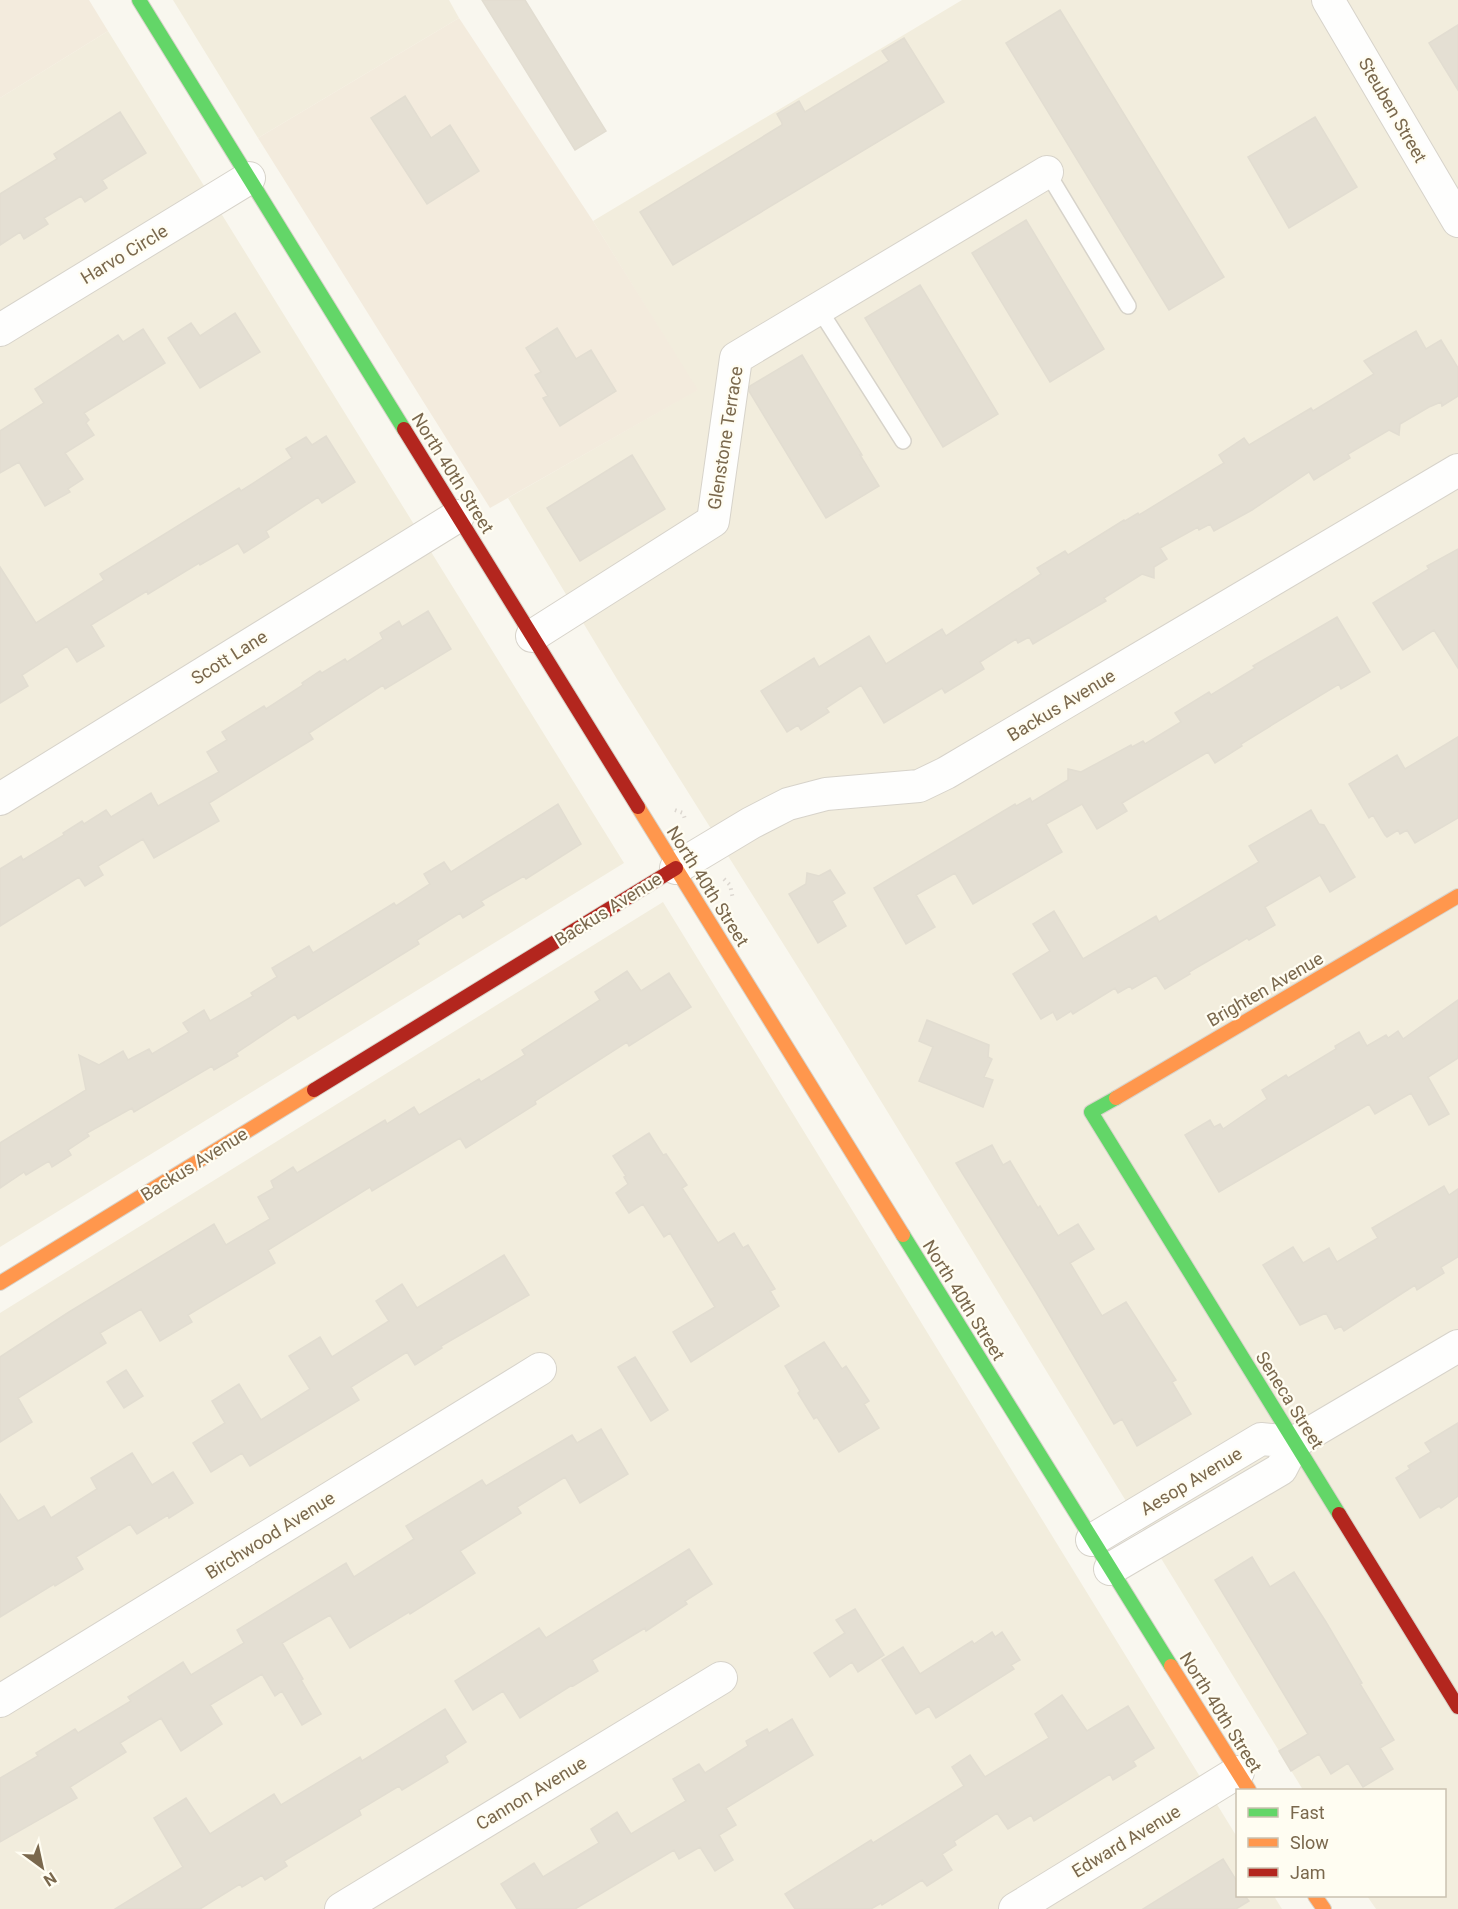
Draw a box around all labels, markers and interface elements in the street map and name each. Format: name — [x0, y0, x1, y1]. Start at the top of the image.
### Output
street label: Steuben Street — [1355, 54, 1432, 166]
street label: Harvo Circle — [77, 220, 171, 288]
street label: Glenstone Terrace — [703, 365, 747, 511]
street label: North 40th Street — [408, 409, 498, 537]
street label: Scott Lane — [187, 625, 271, 689]
street label: Backus Avenue — [1003, 665, 1119, 745]
street label: North 40th Street — [663, 822, 753, 950]
street label: Backus Avenue — [551, 868, 665, 950]
street label: Brighten Avenue — [1203, 947, 1327, 1031]
street label: Backus Avenue — [137, 1123, 251, 1205]
street label: North 40th Street — [919, 1236, 1009, 1364]
street label: Seneca Street — [1252, 1347, 1328, 1453]
street label: Aesop Avenue — [1137, 1443, 1245, 1519]
street label: Birchwood Avenue — [202, 1487, 338, 1583]
street label: North 40th Street — [1176, 1648, 1266, 1776]
street label: Cannon Avenue — [472, 1752, 590, 1834]
legend — [1236, 1789, 1446, 1897]
street label: Edward Avenue — [1068, 1800, 1184, 1882]
text: Fast — [1290, 1802, 1325, 1823]
text: Slow — [1290, 1832, 1329, 1853]
north arrow — [12, 1837, 72, 1897]
text: Jam — [1290, 1862, 1326, 1883]
text: N — [40, 1868, 60, 1890]

